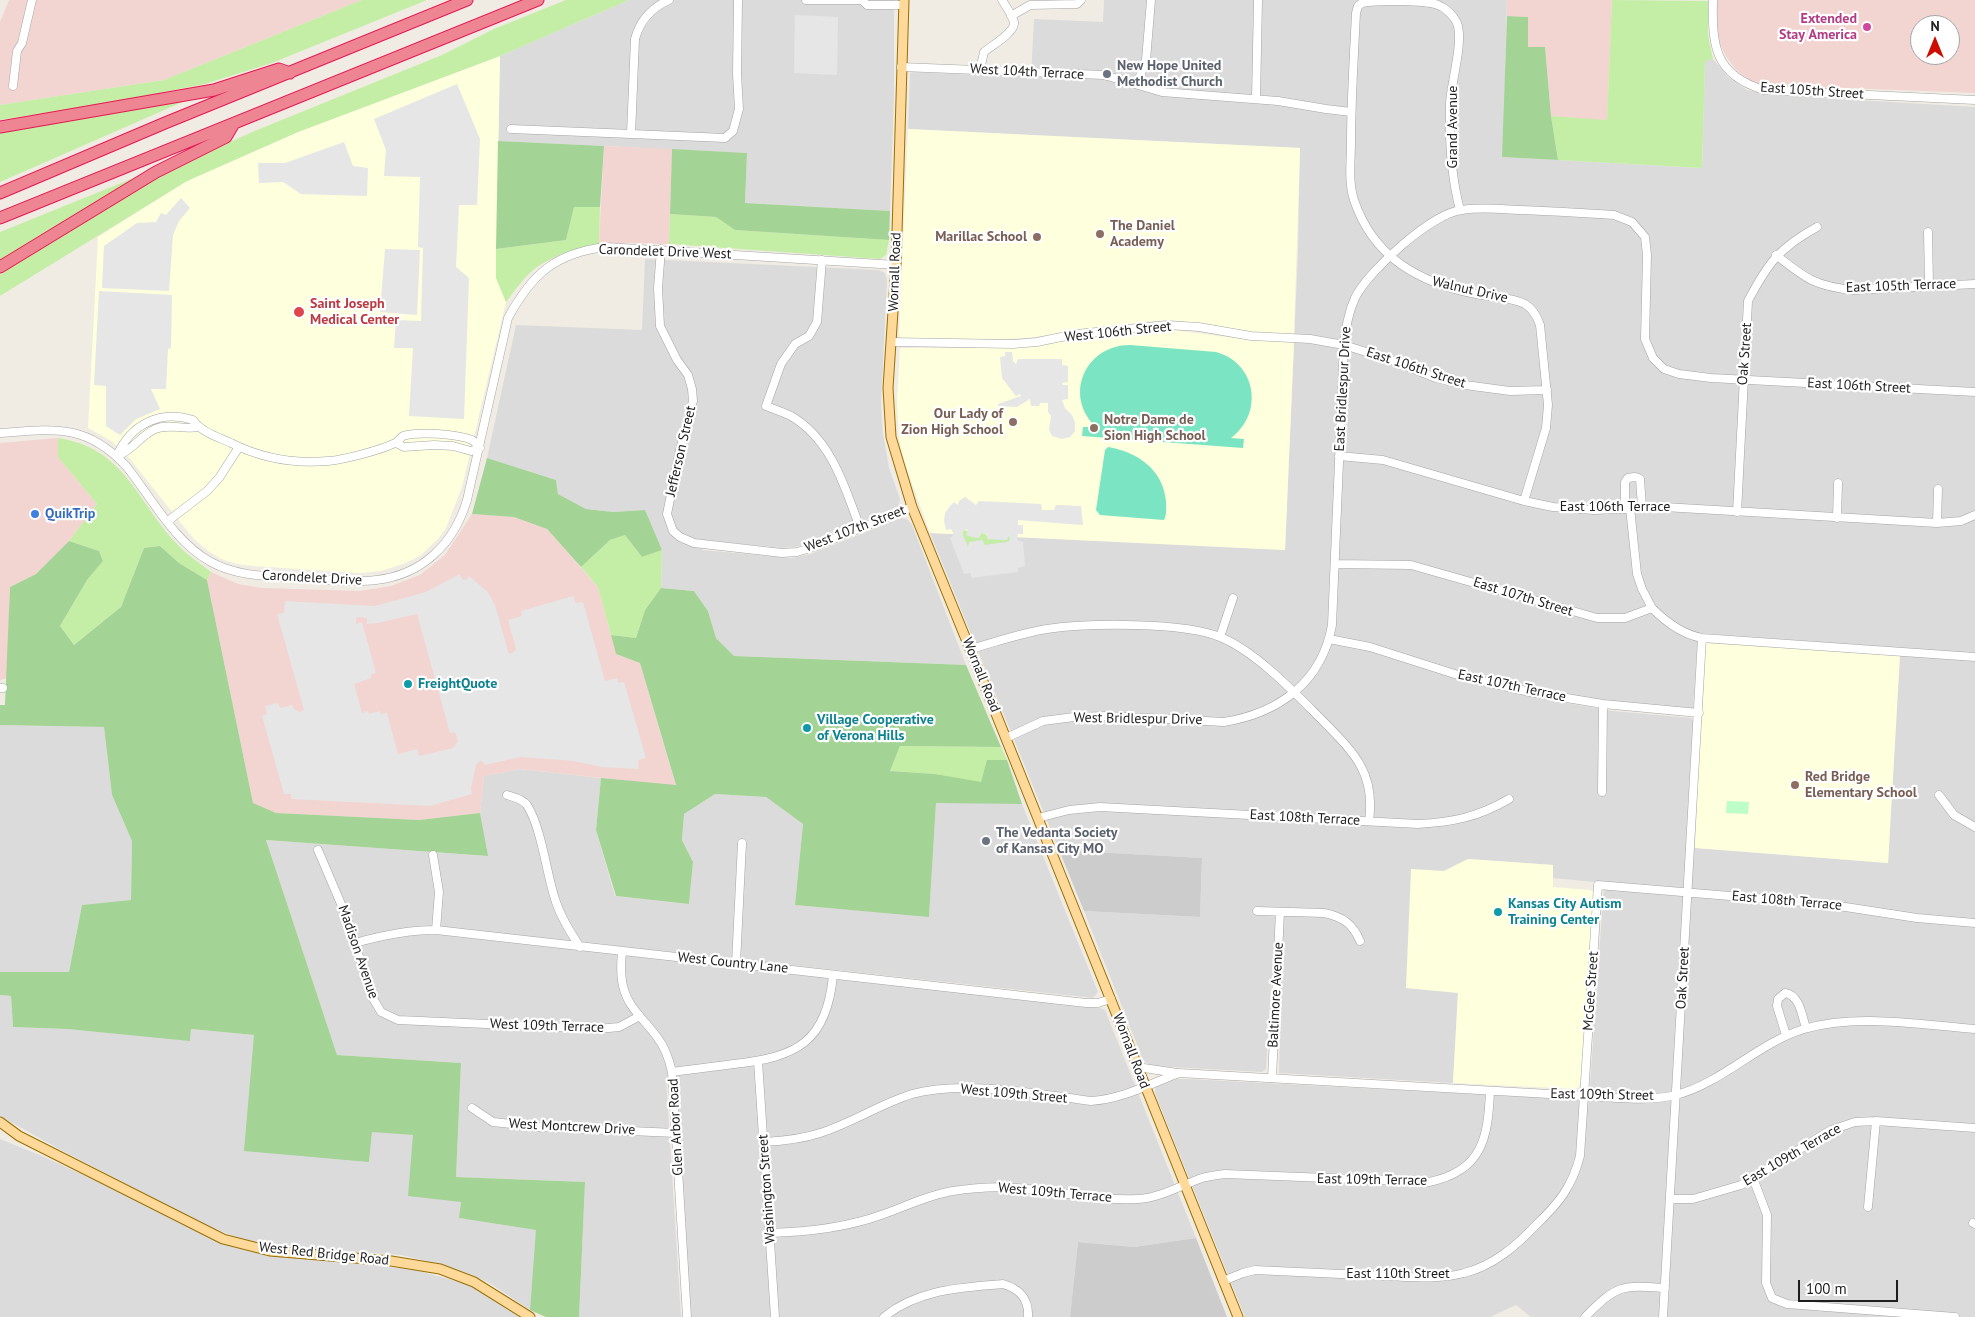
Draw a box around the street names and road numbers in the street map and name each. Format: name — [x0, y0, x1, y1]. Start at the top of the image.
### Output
street label: West 104th Terrace — [970, 61, 1084, 83]
street label: East 105th Street — [1760, 79, 1864, 103]
street label: Grand Avenue — [1445, 86, 1461, 168]
street label: Wornall Road — [885, 232, 905, 312]
street label: Carondelet Drive West — [598, 241, 732, 263]
street label: Walnut Drive — [1431, 273, 1509, 307]
street label: East 105th Terrace — [1845, 276, 1957, 296]
street label: West 106th Street — [1064, 318, 1172, 346]
street label: Oak Street — [1734, 322, 1756, 386]
street label: East Bridlespur Drive — [1331, 326, 1355, 452]
street label: East 106th Street — [1364, 344, 1468, 392]
street label: East 106th Street — [1807, 375, 1911, 397]
street label: Jefferson Street — [662, 404, 700, 498]
street label: East 106th Terrace — [1560, 499, 1670, 515]
street label: West 107th Street — [802, 502, 908, 556]
street label: Carondelet Drive — [261, 567, 363, 589]
street label: East 107th Street — [1471, 574, 1575, 620]
street label: Wornall Road — [958, 635, 1004, 715]
street label: East 107th Terrace — [1456, 666, 1568, 706]
street label: West Bridlespur Drive — [1073, 709, 1203, 729]
street label: East 108th Terrace — [1249, 807, 1361, 829]
street label: East 108th Terrace — [1731, 888, 1843, 914]
street label: Madison Avenue — [334, 903, 382, 1001]
street label: Baltimore Avenue — [1265, 942, 1287, 1048]
street label: Oak Street — [1673, 946, 1693, 1010]
street label: West Country Lane — [677, 949, 789, 977]
street label: McGee Street — [1580, 951, 1602, 1031]
street label: Wornall Road — [1109, 1011, 1153, 1091]
street label: West 109th Terrace — [490, 1016, 604, 1036]
street label: Glen Arbor Road — [665, 1078, 687, 1176]
street label: West 109th Street — [960, 1081, 1068, 1107]
street label: East 109th Street — [1550, 1086, 1654, 1104]
street label: West Montcrew Drive — [508, 1115, 636, 1139]
street label: East 109th Terrace — [1740, 1120, 1844, 1190]
street label: Washington Street — [755, 1134, 779, 1244]
street label: East 109th Terrace — [1317, 1171, 1427, 1189]
street label: West 109th Terrace — [997, 1180, 1113, 1206]
street label: West Red Bridge Road — [258, 1239, 390, 1269]
street label: East 110th Street — [1346, 1266, 1450, 1282]

